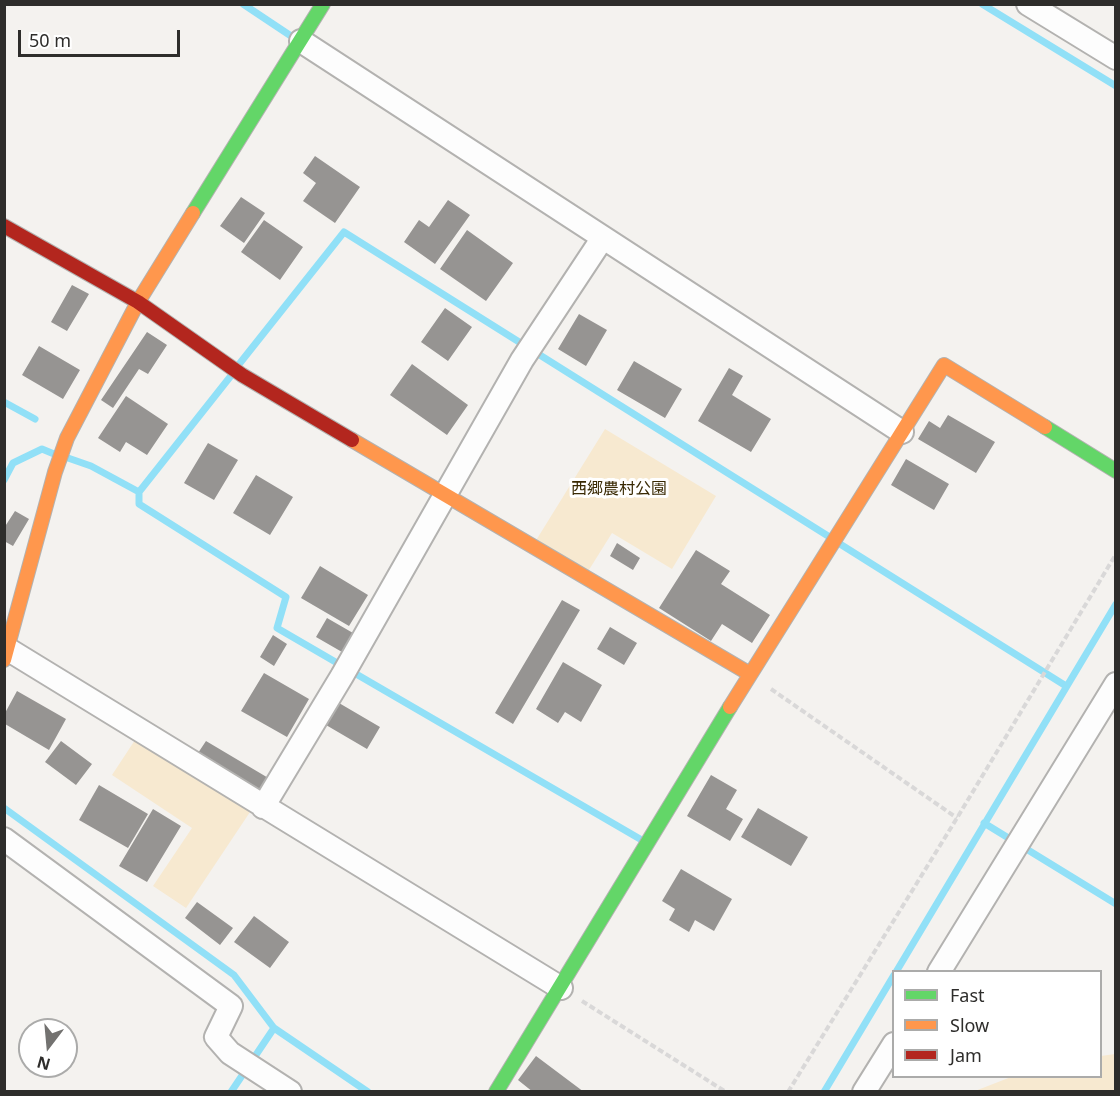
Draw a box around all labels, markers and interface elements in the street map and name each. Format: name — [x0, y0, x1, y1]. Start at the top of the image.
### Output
scale bar — [21, 18, 183, 56]
text: 50 m — [29, 28, 71, 52]
park label: 西郷農村公園 — [571, 479, 667, 499]
legend — [892, 970, 1102, 1078]
text: Fast — [950, 983, 985, 1007]
text: Slow — [950, 1013, 989, 1037]
north arrow — [18, 1018, 78, 1078]
text: Jam — [950, 1043, 982, 1067]
text: N — [34, 1051, 53, 1076]

